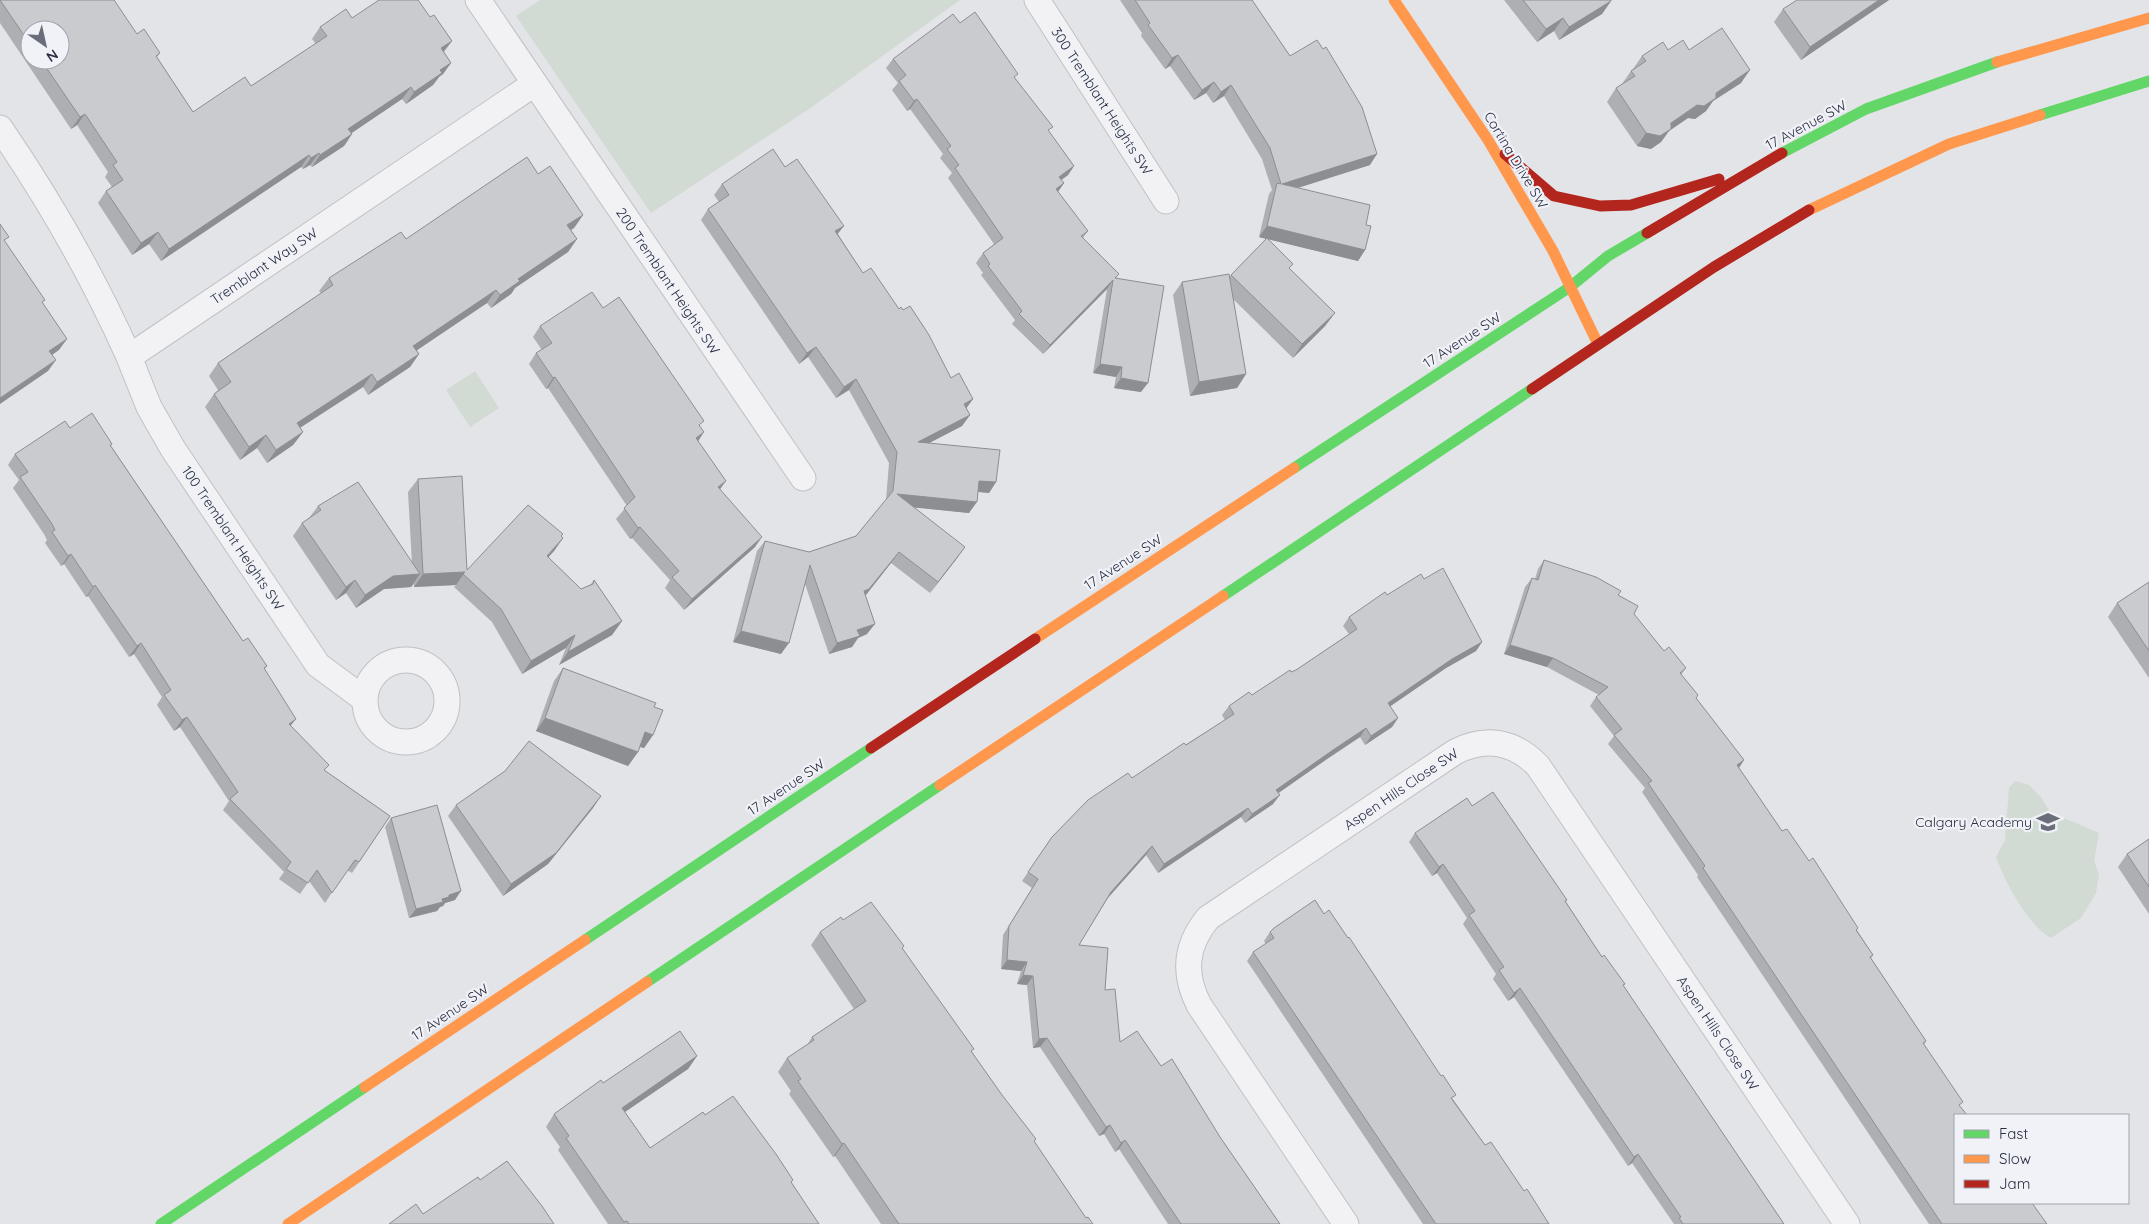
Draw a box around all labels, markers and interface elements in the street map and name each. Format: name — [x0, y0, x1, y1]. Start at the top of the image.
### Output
north arrow — [20, 20, 70, 70]
street label: 300 Tremblant Heights SW — [1047, 24, 1157, 179]
text: N — [43, 45, 62, 66]
street label: 17 Avenue SW — [1762, 96, 1850, 154]
street label: Cortina Drive SW — [1480, 108, 1552, 212]
street label: 200 Tremblant Heights SW — [612, 204, 724, 358]
street label: Tremblant Way SW — [207, 223, 321, 308]
street label: 17 Avenue SW — [1420, 308, 1505, 372]
street label: 100 Tremblant Heights SW — [178, 462, 288, 614]
street label: 17 Avenue SW — [1081, 530, 1166, 594]
street label: Aspen Hills Close SW — [1340, 744, 1462, 834]
street label: 17 Avenue SW — [744, 754, 828, 819]
school or university icon: Calgary Academy — [2035, 809, 2061, 835]
place label: Calgary Academy — [1915, 813, 2032, 831]
street label: Aspen Hills Close SW — [1673, 972, 1763, 1094]
street label: 17 Avenue SW — [408, 979, 492, 1044]
legend — [1954, 1114, 2129, 1204]
text: Fast — [1999, 1124, 2028, 1143]
text: Slow — [1999, 1149, 2031, 1168]
text: Jam — [1999, 1174, 2030, 1193]

